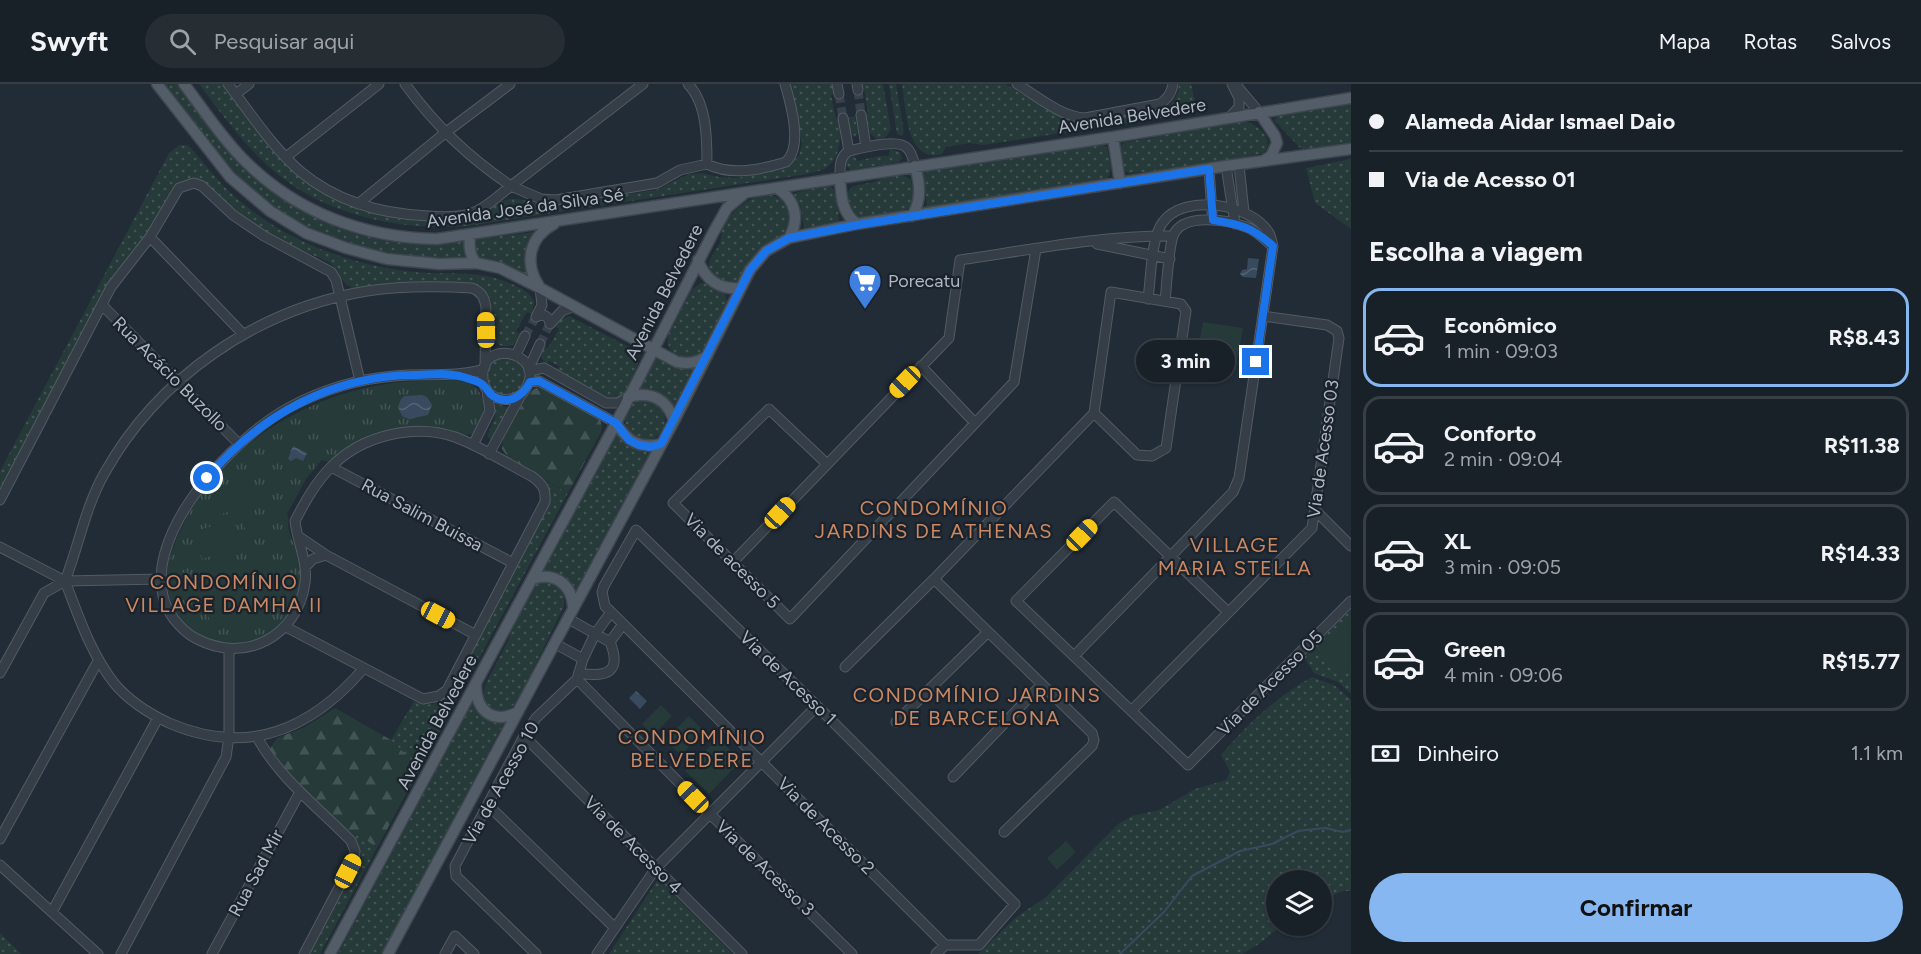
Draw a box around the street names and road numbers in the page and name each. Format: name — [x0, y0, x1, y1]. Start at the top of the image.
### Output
street label: Avenida Belvedere — [1056, 93, 1208, 139]
street label: Avenida José da Silva Sé — [425, 183, 625, 233]
street label: Avenida Belvedere — [620, 220, 708, 364]
street label: Rua Acácio Buzollo — [108, 312, 232, 436]
street label: Via de Acesso 03 — [1302, 378, 1344, 520]
street label: Rua Salim Buissa — [358, 474, 486, 556]
street label: Via de acesso 5 — [680, 509, 784, 613]
street label: Via de Acesso 1 — [735, 626, 841, 730]
street label: Via de Acesso 05 — [1213, 626, 1327, 740]
street label: Avenida Belvedere — [392, 651, 482, 793]
street label: Via de Acesso 10 — [458, 718, 544, 848]
street label: Via de Acesso 2 — [773, 773, 879, 879]
street label: Via de Acesso 4 — [579, 791, 687, 899]
street label: Via de Acesso 3 — [711, 816, 819, 920]
street label: Rua Sad Mir — [224, 826, 288, 920]

